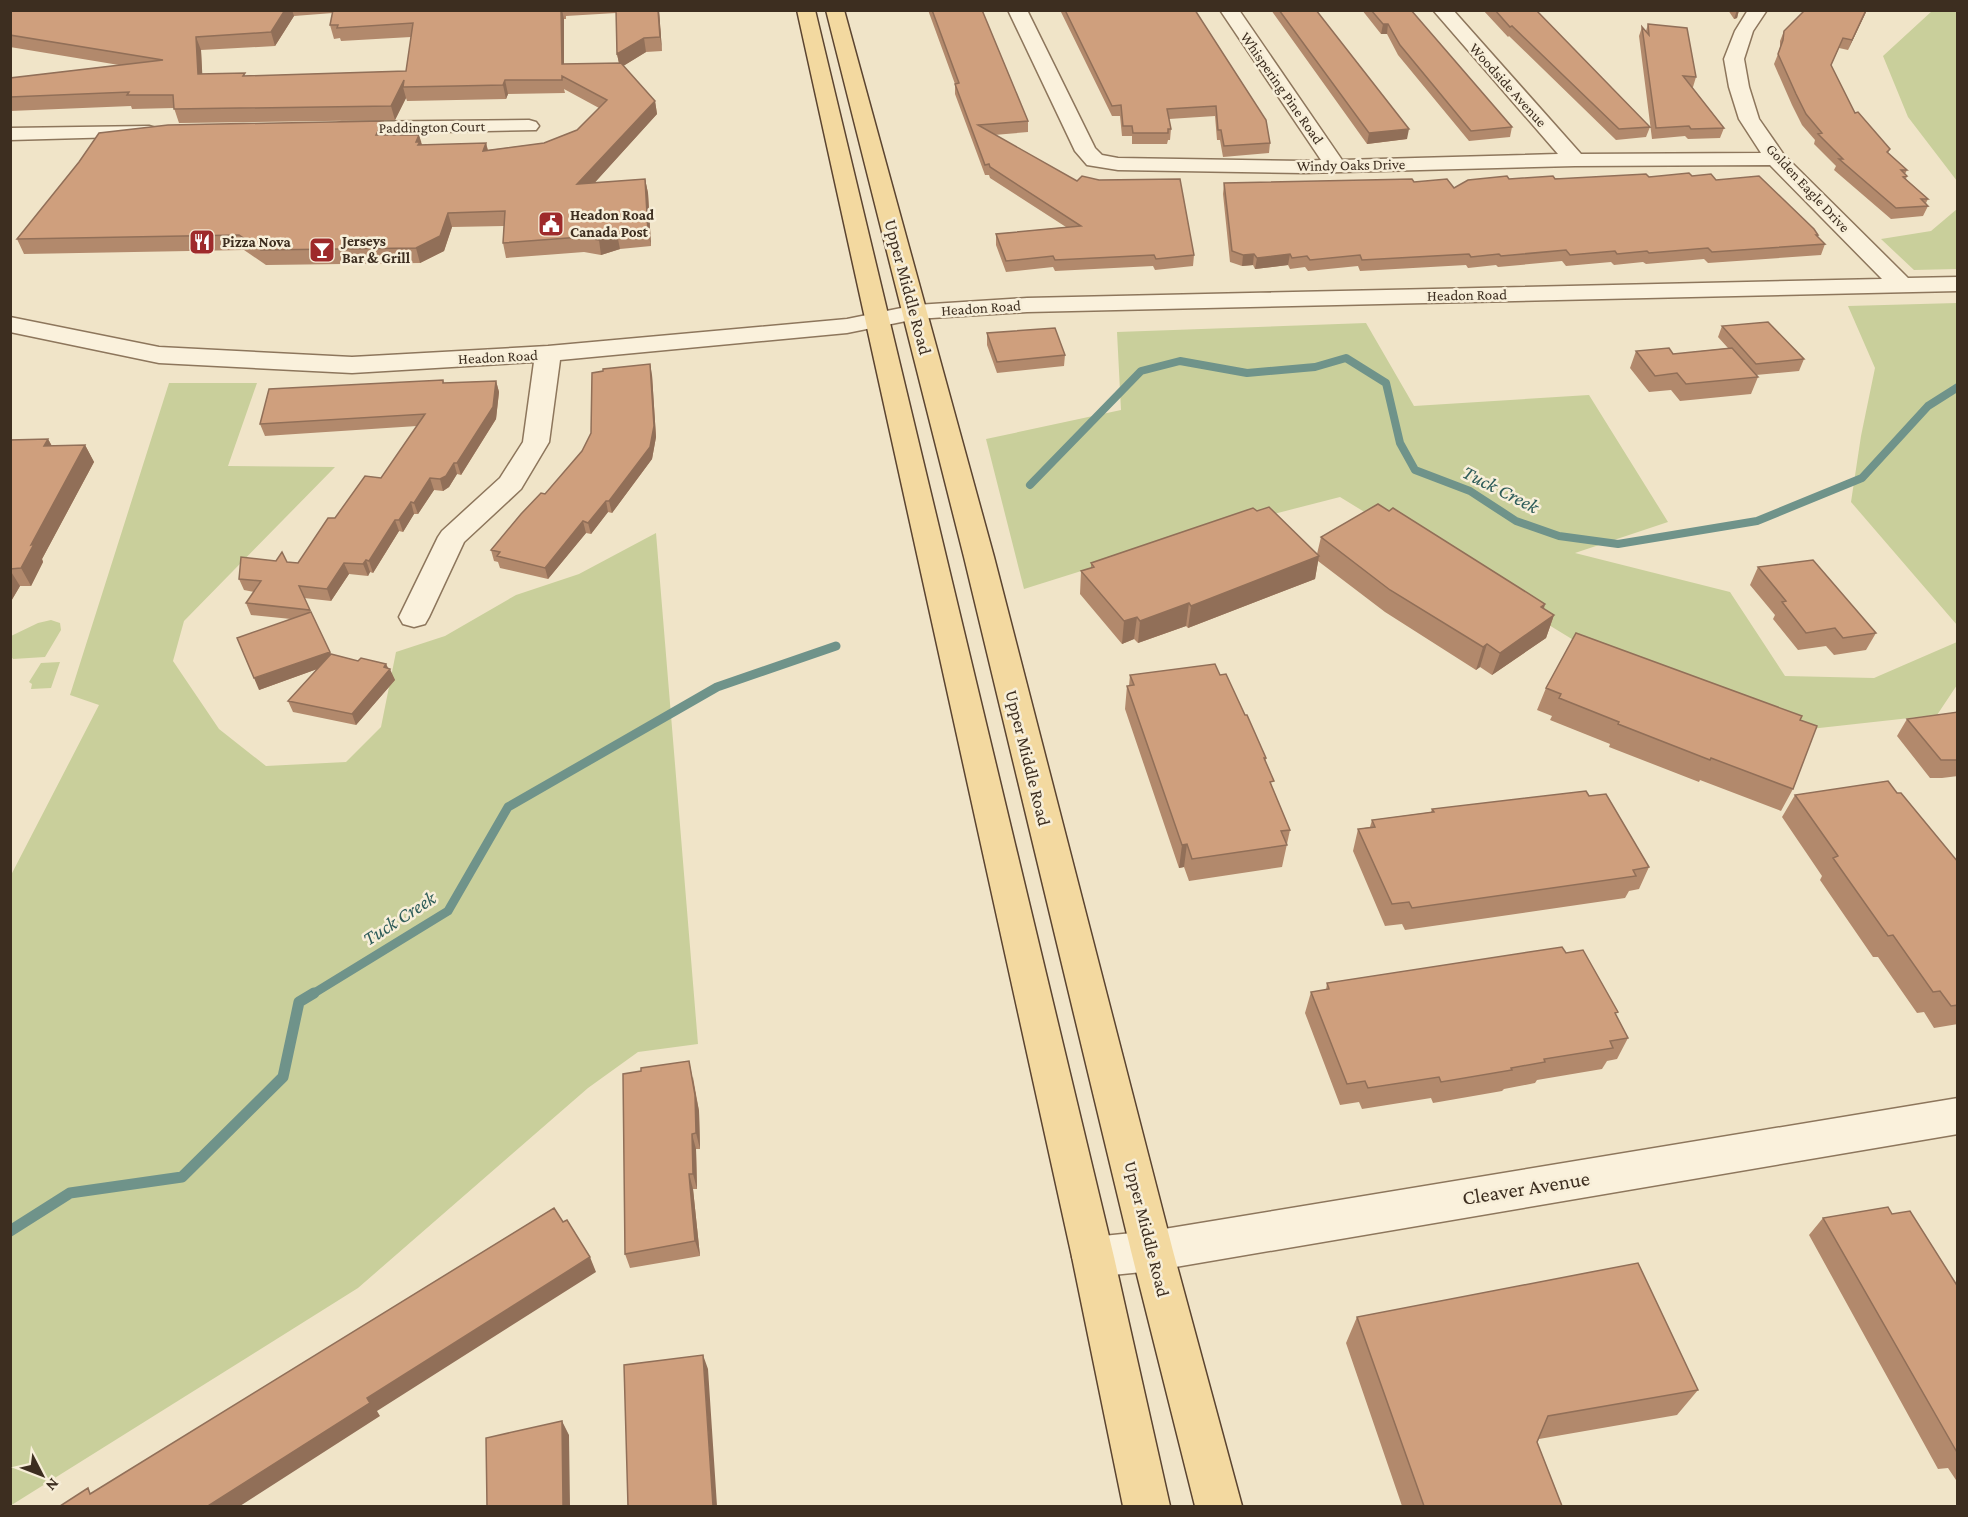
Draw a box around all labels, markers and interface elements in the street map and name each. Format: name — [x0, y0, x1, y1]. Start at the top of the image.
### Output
street label: Whispering Pine Road — [1237, 29, 1327, 148]
street label: Woodside Avenue — [1466, 40, 1550, 130]
street label: Paddington Court — [378, 118, 487, 137]
street label: Golden Eagle Drive — [1762, 141, 1853, 236]
street label: Windy Oaks Drive — [1297, 156, 1406, 175]
place label: Headon Road Canada Post — [570, 207, 655, 240]
public building icon: Headon Road Canada Post — [536, 209, 566, 239]
street label: Upper Middle Road — [880, 217, 936, 357]
restaurant icon: Pizza Nova — [187, 227, 217, 257]
place label: Jerseys Bar & Grill — [340, 233, 411, 266]
place label: Pizza Nova — [222, 234, 291, 250]
bar icon: Jerseys Bar & Grill — [307, 235, 337, 265]
street label: Headon Road — [1427, 286, 1507, 304]
street label: Headon Road — [941, 297, 1022, 319]
street label: Headon Road — [458, 347, 538, 367]
water label: Tuck Creek — [1459, 460, 1544, 518]
street label: Upper Middle Road — [1001, 688, 1055, 829]
water label: Tuck Creek — [358, 886, 441, 950]
street label: Upper Middle Road — [1120, 1159, 1174, 1300]
street label: Cleaver Avenue — [1461, 1166, 1591, 1210]
north arrow — [12, 1445, 72, 1505]
text: N — [43, 1475, 63, 1495]

